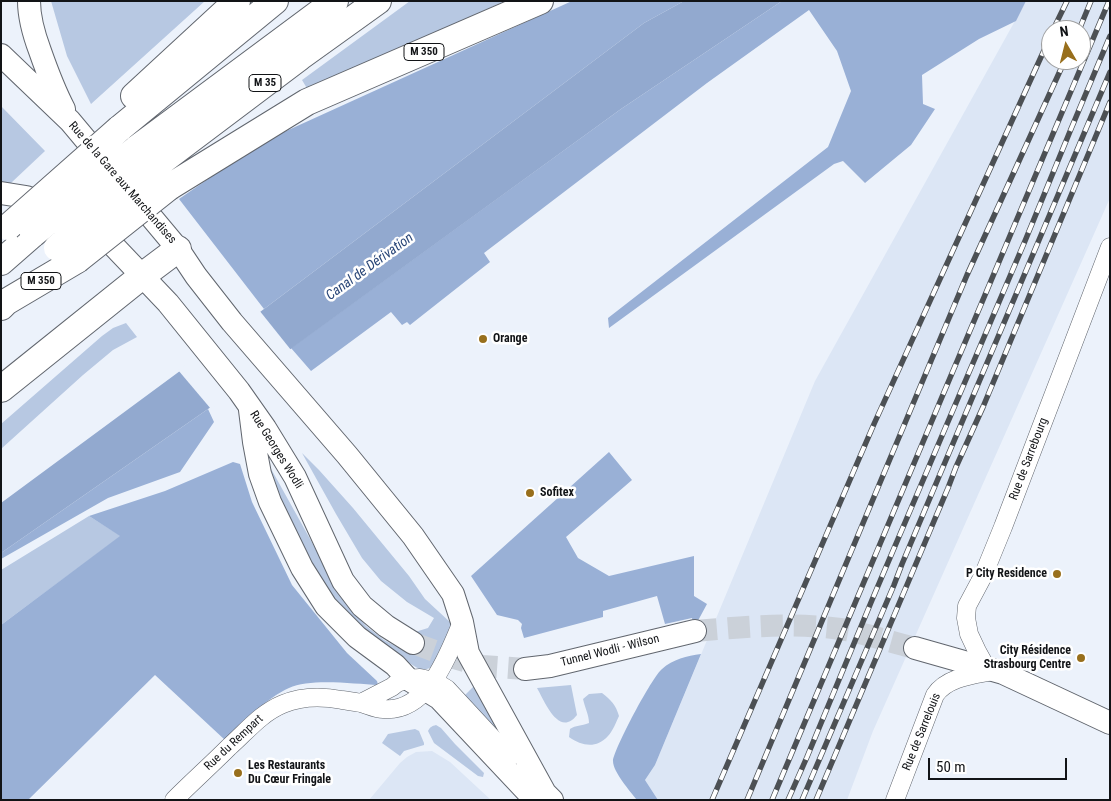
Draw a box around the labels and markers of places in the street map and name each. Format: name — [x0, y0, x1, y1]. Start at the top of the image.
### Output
place label: Orange — [493, 332, 527, 346]
marker: Orange — [477, 333, 489, 345]
place label: Sofitex — [540, 486, 574, 500]
marker: Sofitex — [524, 487, 536, 499]
place label: P City Residence — [966, 567, 1047, 581]
marker: P City Residence — [1051, 568, 1063, 580]
place label: City Résidence Strasbourg Centre — [984, 644, 1071, 672]
marker: City Résidence Strasbourg Centre — [1075, 652, 1087, 664]
place label: Les Restaurants Du Cœur Fringale — [248, 759, 331, 787]
marker: Les Restaurants Du Cœur Fringale — [232, 767, 244, 779]

